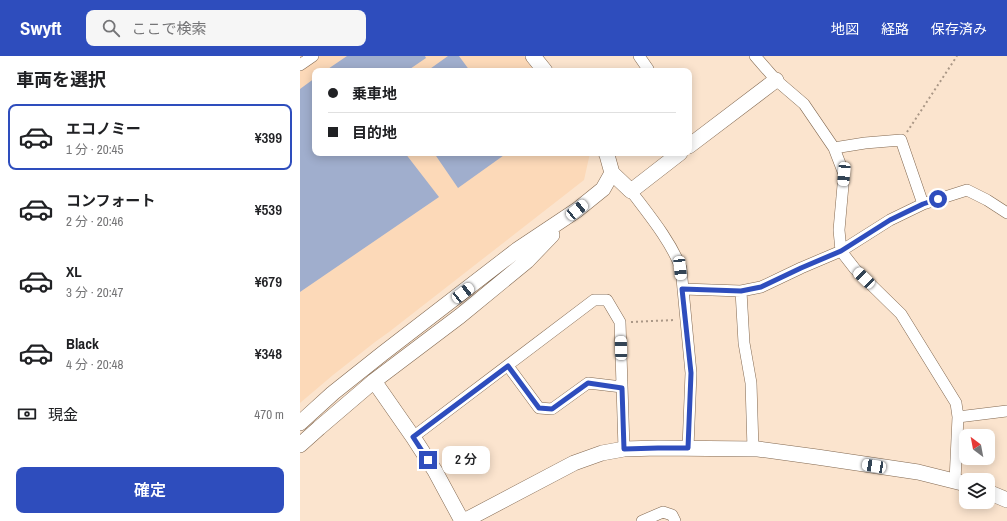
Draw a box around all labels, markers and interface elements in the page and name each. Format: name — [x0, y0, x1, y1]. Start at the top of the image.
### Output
search box — [86, 10, 366, 46]
text: Swyft — [20, 15, 62, 41]
icon: search — [100, 17, 122, 39]
text: ここで検索 — [132, 18, 207, 39]
text: 地図 — [831, 20, 859, 38]
text: 経路 — [881, 20, 909, 38]
text: 保存済み — [931, 20, 987, 38]
text: 車両を選択 — [16, 67, 106, 92]
text: 乗車地 — [352, 83, 397, 104]
text: エコノミー — [66, 118, 141, 139]
icon: car — [18, 119, 54, 155]
text: 目的地 — [352, 122, 397, 143]
text: ¥399 — [255, 127, 282, 148]
text: 1 分 · 20:45 — [66, 141, 123, 158]
car — [837, 162, 851, 186]
text: コンフォート — [66, 190, 156, 211]
route start — [929, 190, 947, 208]
icon: car — [18, 191, 54, 227]
car — [564, 198, 590, 222]
text: ¥539 — [255, 199, 282, 220]
text: 2 分 · 20:46 — [66, 213, 123, 230]
car — [673, 255, 687, 281]
text: XL — [66, 261, 82, 282]
icon: car — [18, 263, 54, 299]
car — [851, 265, 877, 291]
text: ¥679 — [255, 271, 282, 292]
car — [450, 281, 476, 305]
text: 3 分 · 20:47 — [66, 284, 123, 301]
text: Black — [66, 333, 99, 354]
icon: car — [18, 335, 54, 371]
car — [615, 336, 627, 360]
text: ¥348 — [255, 343, 282, 364]
text: 4 分 · 20:48 — [66, 356, 123, 373]
icon: cash — [16, 403, 38, 425]
text: 現金 — [48, 404, 78, 425]
text: 470 m — [254, 406, 284, 423]
north arrow — [959, 429, 995, 465]
map controls — [959, 429, 995, 509]
callout: 2 分 — [442, 446, 490, 474]
route end — [419, 451, 437, 469]
text: 2 分 — [455, 451, 477, 468]
car — [861, 458, 887, 474]
button: 確定 — [16, 467, 284, 513]
button: layers — [959, 473, 995, 509]

